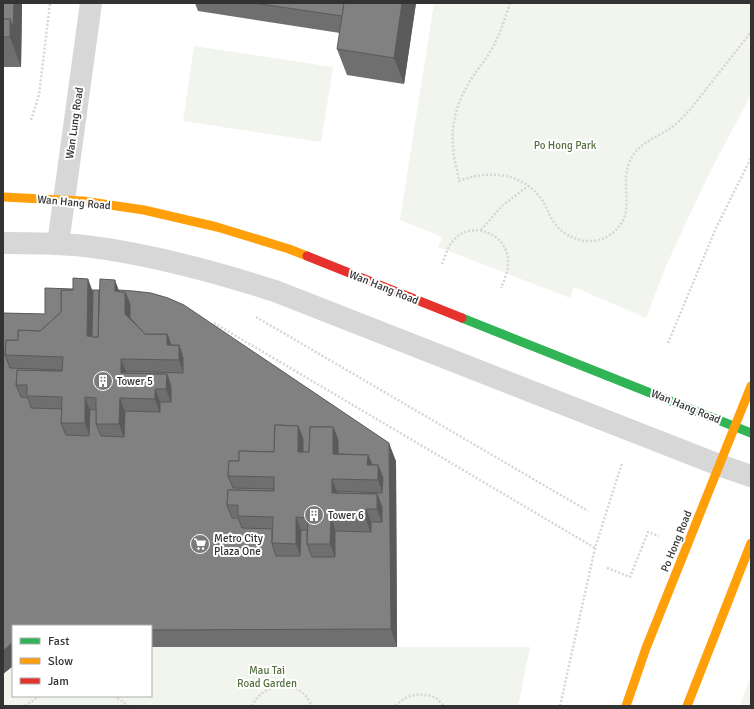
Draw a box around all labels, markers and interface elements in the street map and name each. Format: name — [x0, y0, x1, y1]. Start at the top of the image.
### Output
street label: Wan Lung Road — [63, 86, 86, 160]
park label: Po Hong Park — [534, 139, 597, 152]
street label: Wan Hang Road — [37, 193, 111, 212]
street label: Wan Hang Road — [347, 268, 421, 307]
building icon: Tower 5 — [92, 370, 114, 392]
place label: Tower 5 — [117, 375, 153, 388]
street label: Wan Hang Road — [649, 387, 723, 426]
building icon: Tower 6 — [303, 504, 325, 526]
street label: Po Hong Road — [658, 508, 695, 574]
place label: Tower 6 — [328, 509, 364, 522]
place label: Metro City Plaza One — [214, 532, 264, 558]
supermarket icon: Metro City Plaza One — [189, 533, 211, 555]
legend — [12, 625, 152, 697]
text: Fast — [48, 634, 69, 649]
text: Slow — [48, 654, 73, 669]
park label: Mau Tai Road Garden — [237, 664, 297, 690]
text: Jam — [48, 674, 69, 689]

